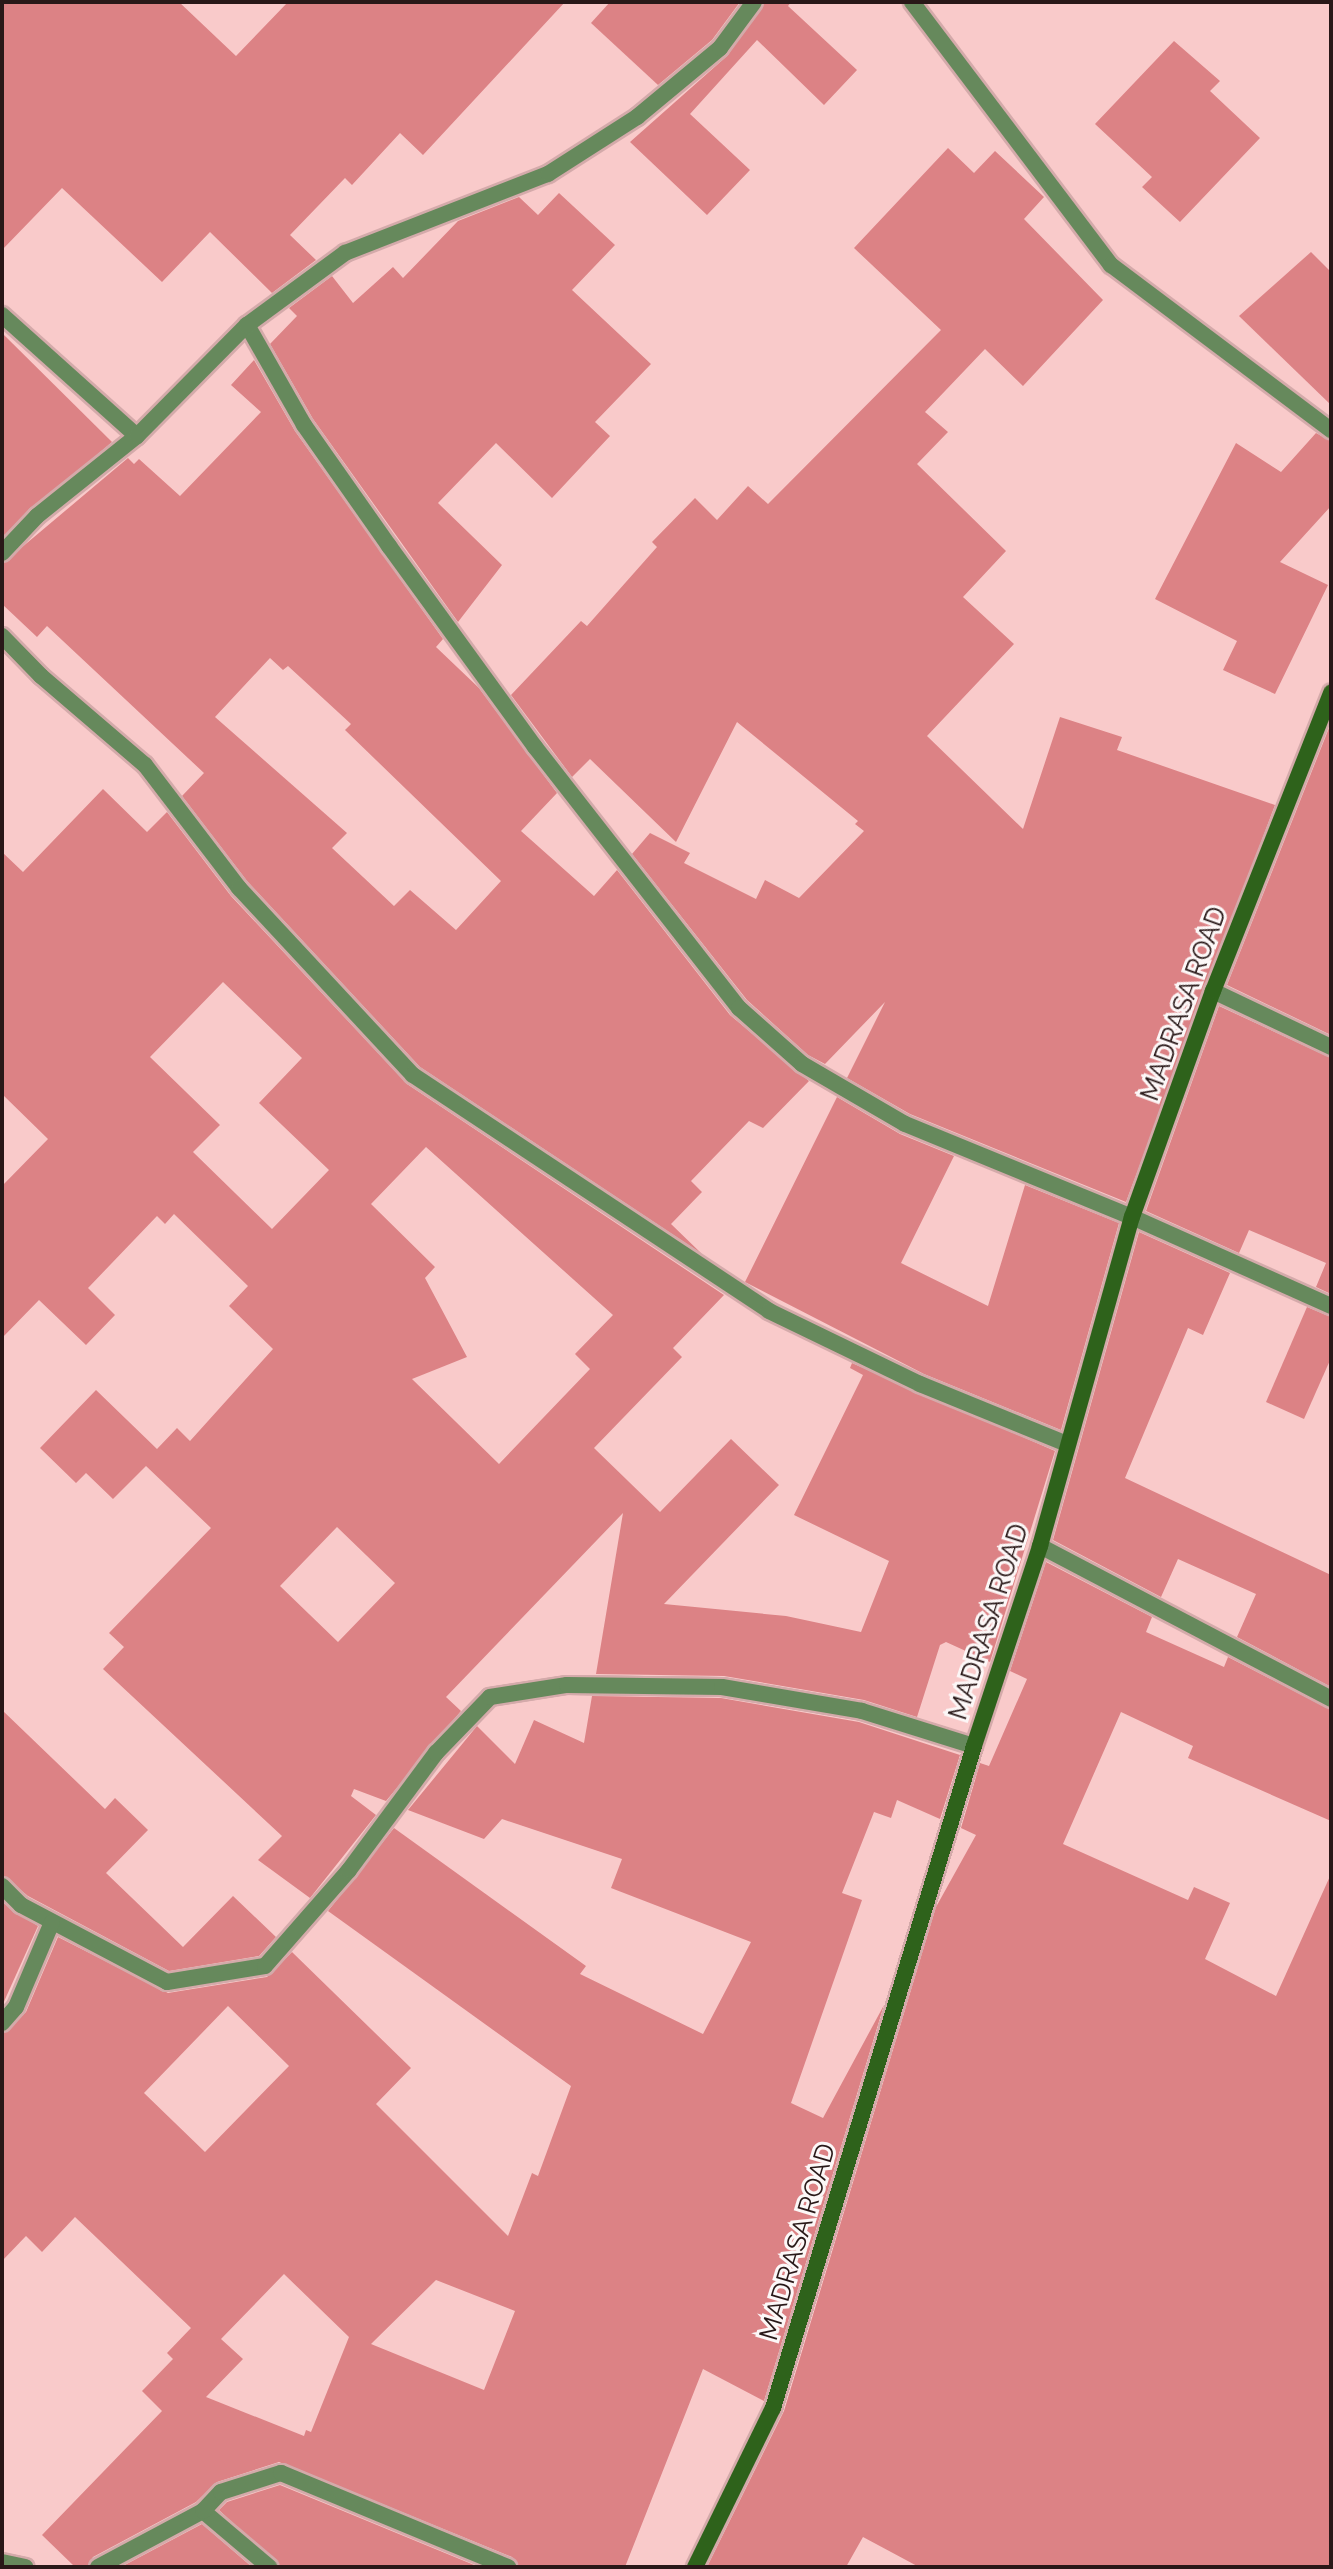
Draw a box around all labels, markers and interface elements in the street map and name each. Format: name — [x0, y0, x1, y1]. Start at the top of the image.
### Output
street label: MADRASA ROAD — [1134, 902, 1234, 1106]
street label: MADRASA ROAD — [943, 1520, 1035, 1724]
street label: MADRASA ROAD — [753, 2140, 843, 2344]

